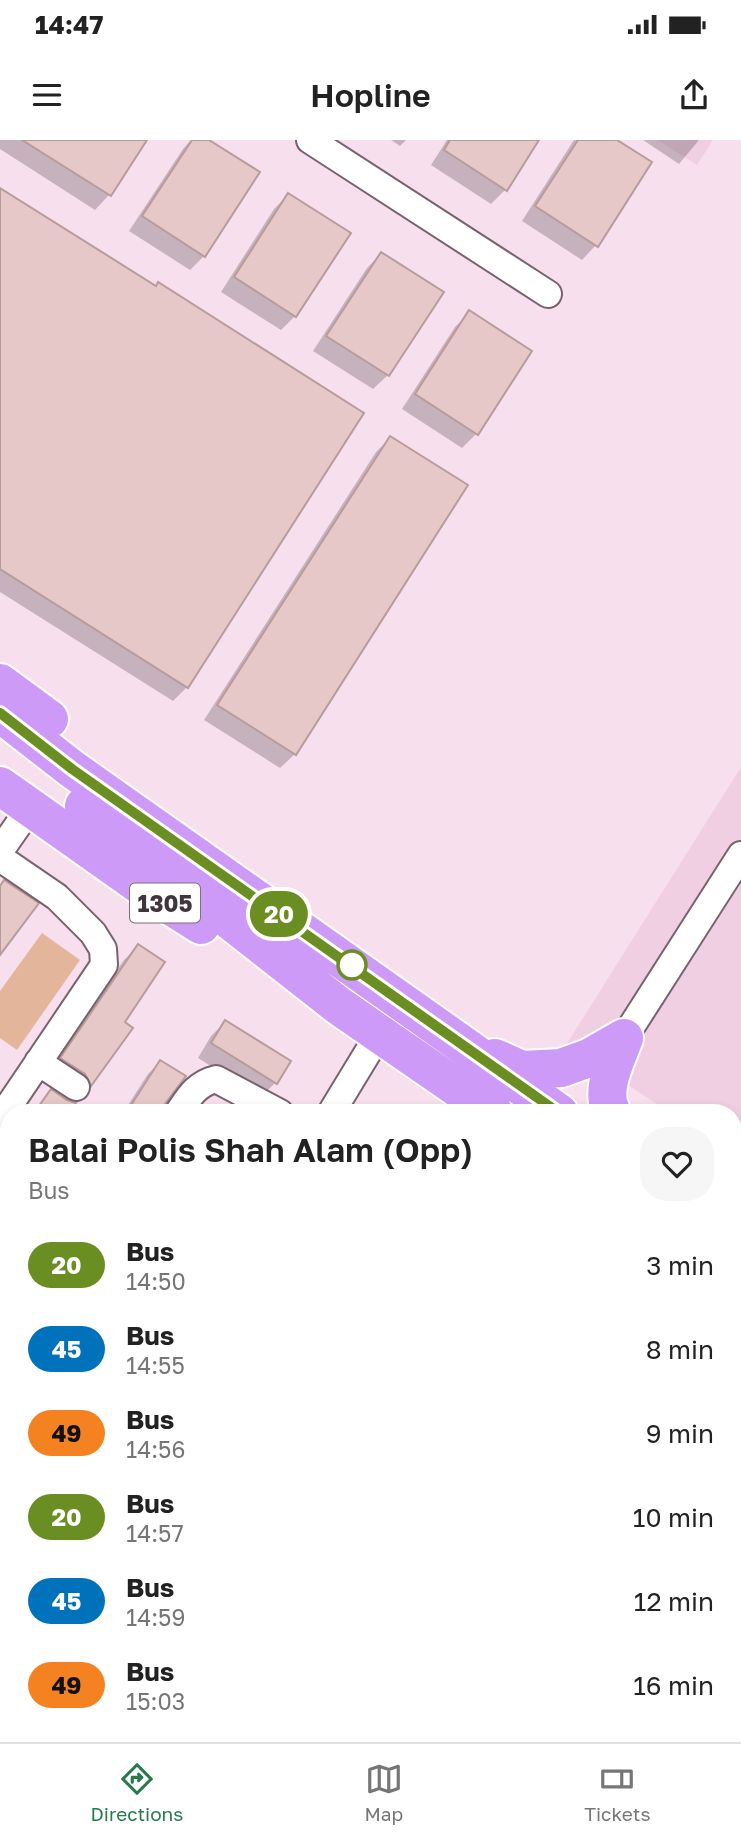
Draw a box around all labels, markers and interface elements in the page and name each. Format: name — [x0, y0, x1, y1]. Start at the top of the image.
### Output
text: 14:47 — [35, 9, 103, 40]
icon: menu — [28, 76, 66, 114]
text: Hopline — [310, 76, 431, 114]
icon: share — [675, 76, 713, 114]
road number: 1305 — [130, 884, 200, 922]
line badge: 20 — [247, 891, 310, 937]
text: 20 — [264, 899, 294, 928]
unlabelled marker — [337, 950, 367, 980]
button: heart — [640, 1127, 714, 1201]
text: Balai Polis Shah Alam (Opp) — [28, 1130, 473, 1169]
text: Bus — [28, 1176, 70, 1204]
text: Bus — [126, 1236, 174, 1267]
text: 20 — [51, 1250, 82, 1279]
text: 3 min — [646, 1250, 714, 1281]
text: 14:50 — [126, 1267, 186, 1295]
text: Bus — [126, 1320, 174, 1351]
text: 45 — [52, 1334, 81, 1363]
text: 8 min — [646, 1334, 714, 1365]
text: 14:55 — [126, 1351, 185, 1379]
text: Bus — [126, 1404, 174, 1435]
text: 49 — [51, 1418, 82, 1447]
text: 9 min — [646, 1418, 714, 1449]
text: 14:56 — [126, 1435, 185, 1463]
text: Bus — [126, 1488, 174, 1519]
text: 20 — [51, 1502, 82, 1531]
text: 10 min — [633, 1502, 714, 1533]
text: 14:57 — [126, 1519, 184, 1547]
text: Bus — [126, 1572, 174, 1603]
text: 45 — [52, 1586, 81, 1615]
text: 12 min — [634, 1586, 714, 1617]
text: 14:59 — [126, 1603, 185, 1631]
text: Bus — [126, 1656, 174, 1687]
text: 49 — [51, 1670, 82, 1699]
text: 16 min — [633, 1670, 714, 1701]
text: 15:03 — [126, 1687, 185, 1715]
tab: Directions — [91, 1760, 183, 1825]
tab: Map — [364, 1760, 403, 1825]
tab: Tickets — [584, 1760, 650, 1825]

